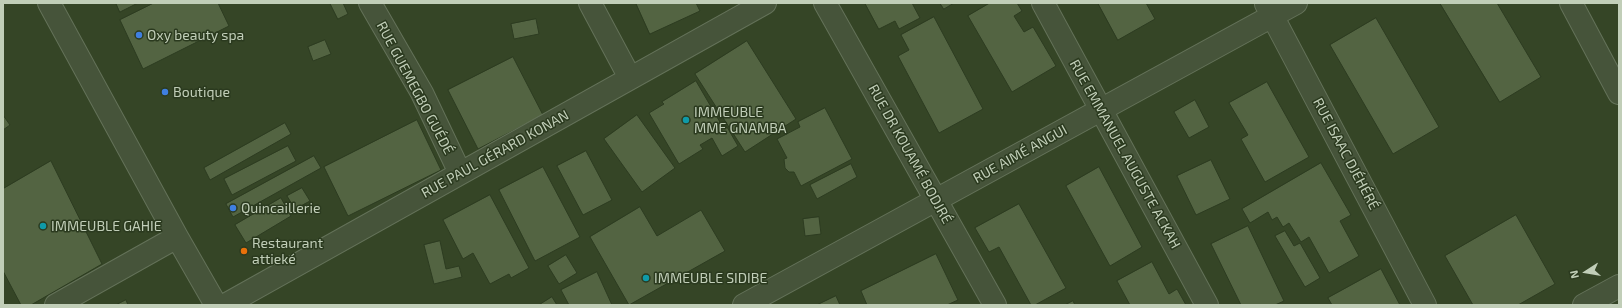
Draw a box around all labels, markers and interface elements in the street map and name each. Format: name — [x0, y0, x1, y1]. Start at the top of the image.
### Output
street label: RUE GUEMEGBO GUÉDÉ — [373, 19, 457, 157]
place label: Oxy beauty spa — [147, 27, 244, 43]
marker: Oxy beauty spa — [134, 30, 144, 40]
street label: RUE EMMANUEL AUGUSTE ACKAH — [1066, 57, 1184, 251]
street label: RUE DR KOUAMÉ BODJRÉ — [865, 81, 955, 227]
place label: Boutique — [173, 84, 230, 100]
marker: Boutique — [160, 87, 170, 97]
street label: RUE ISAAC DJÉHÉRÉ — [1309, 95, 1383, 213]
place label: IMMEUBLE MME GNAMBA — [694, 104, 787, 136]
street label: RUE PAUL GÉRARD KONAN — [418, 106, 572, 202]
marker: IMMEUBLE MME GNAMBA — [681, 115, 691, 125]
street label: RUE AIMÉ ANGUI — [970, 121, 1070, 187]
place label: Quincaillerie — [241, 200, 320, 216]
marker: Quincaillerie — [228, 203, 238, 213]
place label: IMMEUBLE GAHIE — [51, 218, 162, 234]
marker: IMMEUBLE GAHIE — [38, 221, 48, 231]
place label: Restaurant attieké — [252, 235, 323, 268]
marker: Restaurant attieké — [239, 246, 249, 256]
north arrow — [1566, 252, 1606, 292]
text: N — [1567, 269, 1581, 280]
place label: IMMEUBLE SIDIBE — [654, 270, 767, 286]
marker: IMMEUBLE SIDIBE — [641, 273, 651, 283]

